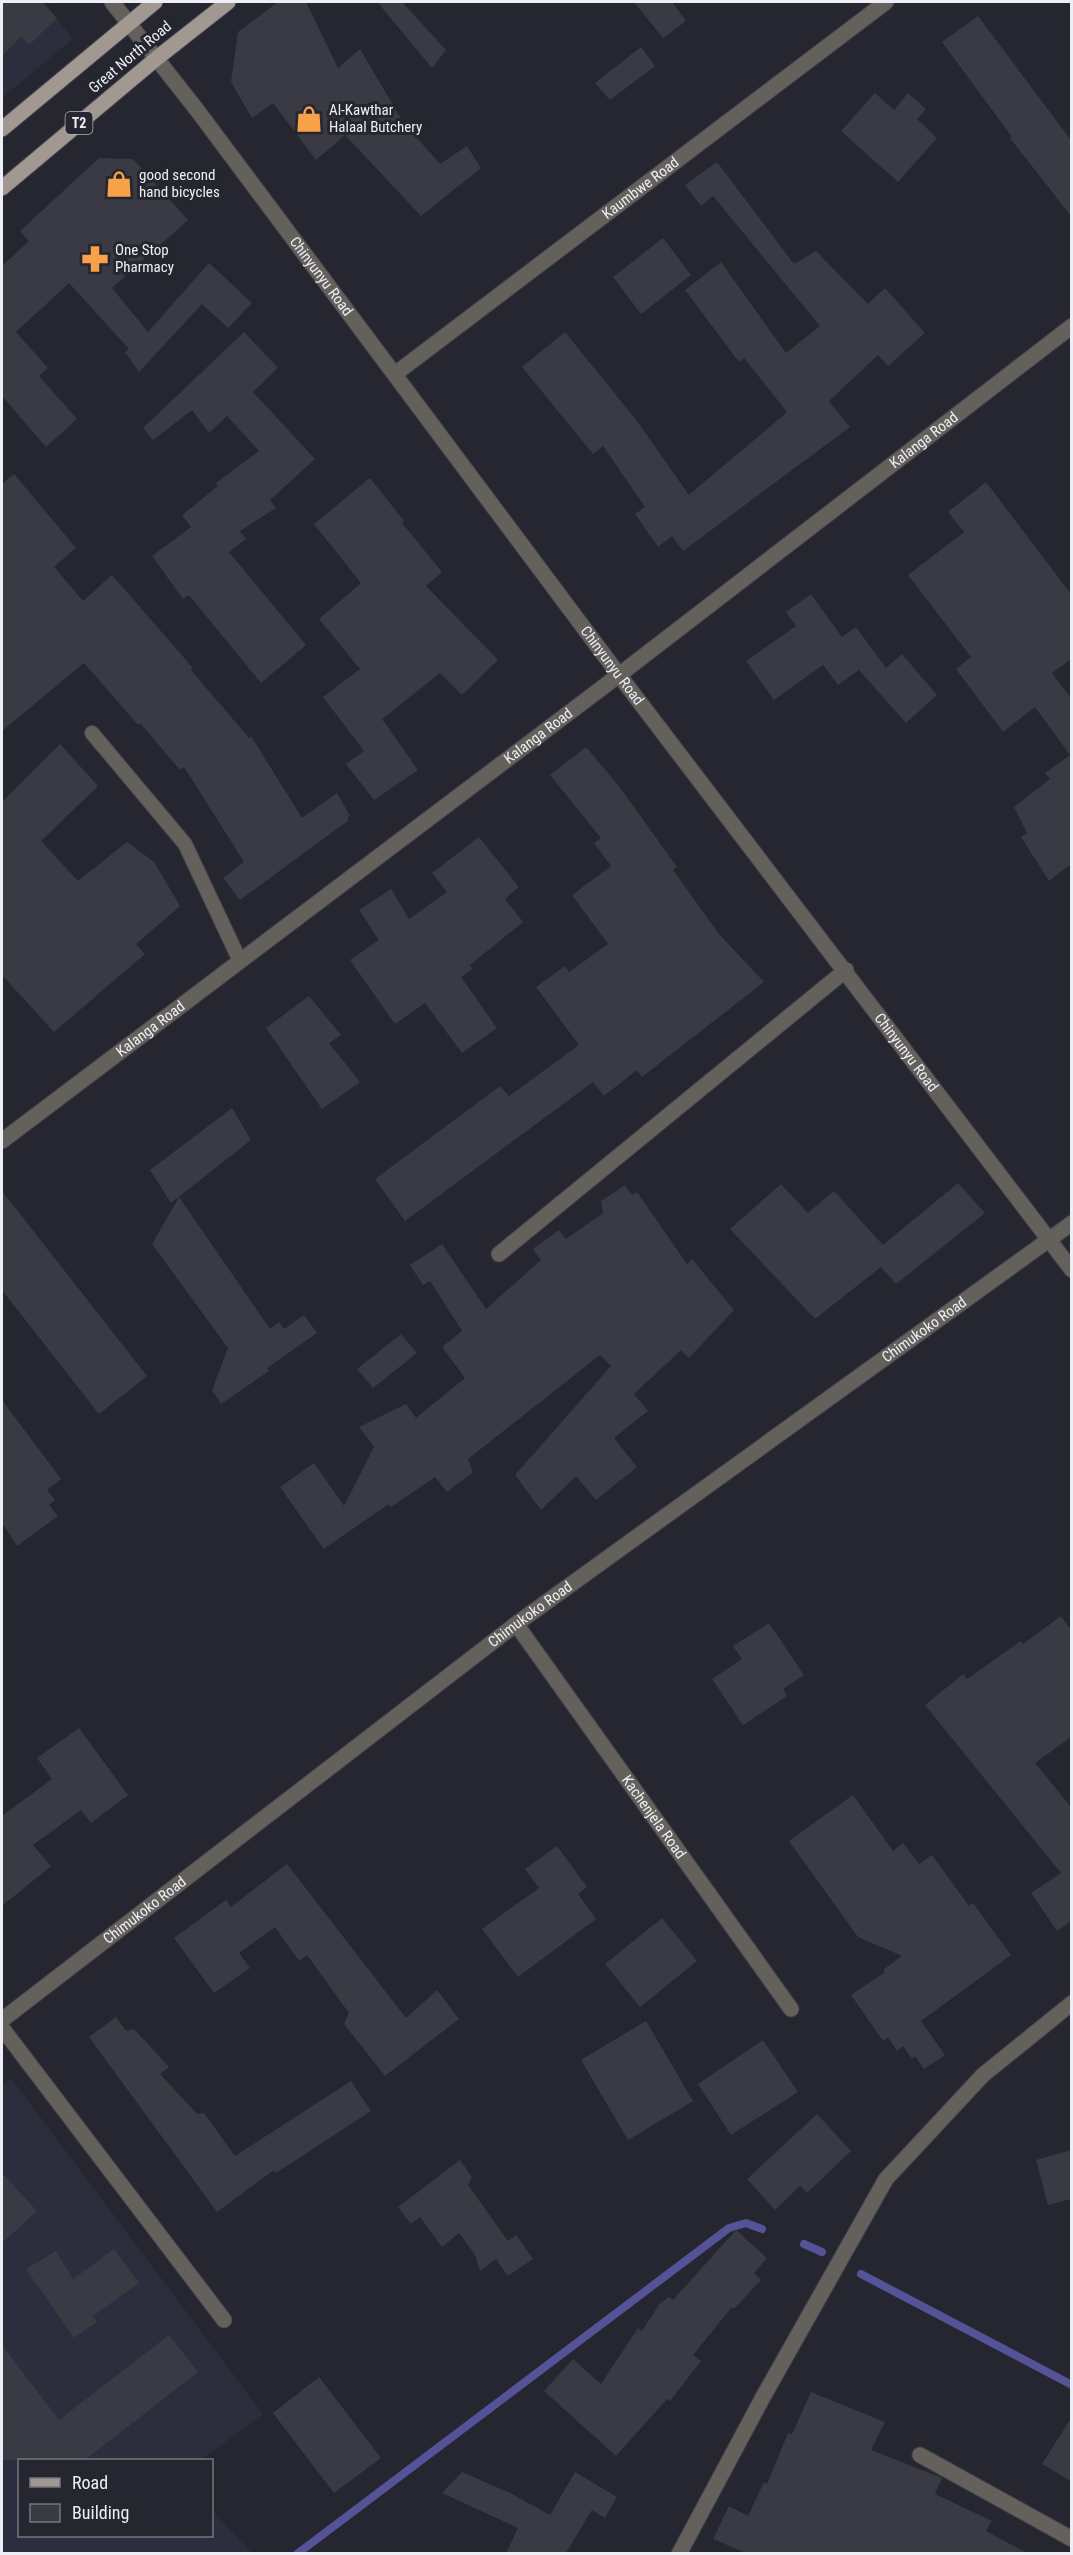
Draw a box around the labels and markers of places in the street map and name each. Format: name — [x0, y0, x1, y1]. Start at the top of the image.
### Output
place label: Al-Kawthar Halaal Butchery — [329, 101, 422, 136]
shop icon: Al-Kawthar Halaal Butchery — [294, 104, 324, 134]
place label: good second hand bicycles — [139, 166, 220, 201]
shop icon: good second hand bicycles — [104, 169, 134, 199]
place label: One Stop Pharmacy — [115, 241, 174, 276]
pharmacy icon: One Stop Pharmacy — [80, 244, 110, 274]

